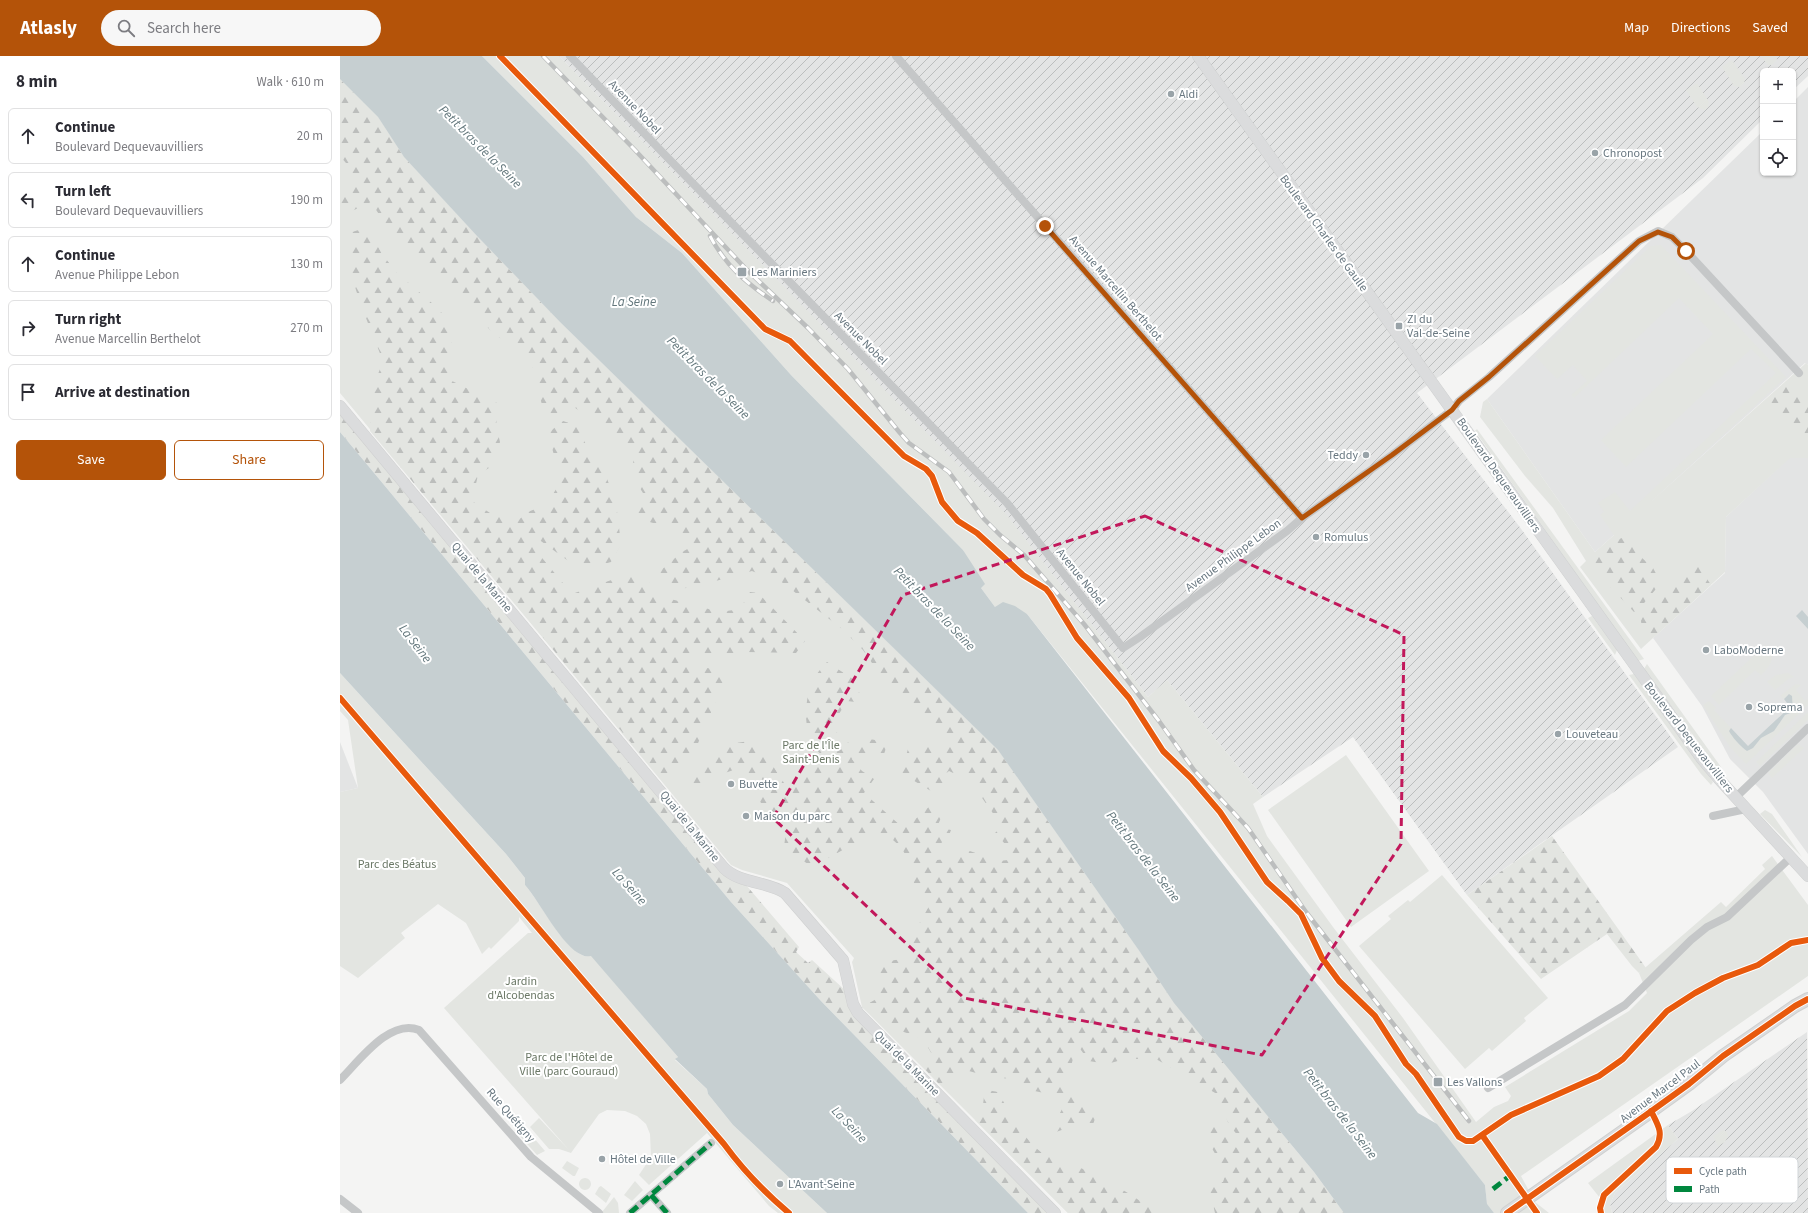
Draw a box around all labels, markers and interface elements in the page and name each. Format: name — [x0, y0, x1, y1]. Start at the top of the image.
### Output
search box — [101, 10, 381, 46]
text: Atlasly — [20, 15, 77, 42]
icon: search — [115, 17, 137, 39]
text: Search here — [147, 18, 221, 39]
text: Map — [1624, 18, 1649, 38]
text: Directions — [1671, 18, 1730, 38]
text: Saved — [1752, 18, 1788, 38]
map controls — [1760, 68, 1796, 176]
button: + — [1760, 68, 1796, 104]
text: 8 min — [16, 70, 57, 94]
text: Walk · 610 m — [256, 73, 324, 91]
street label: Avenue Nobel — [604, 77, 665, 138]
place label: Aldi — [1179, 86, 1198, 103]
marker: Aldi — [1166, 89, 1176, 99]
water label: Petit bras de la Seine — [435, 101, 526, 192]
button: − — [1760, 104, 1796, 140]
text: Continue — [55, 117, 115, 138]
icon: ahead — [17, 125, 39, 147]
text: 20 m — [297, 127, 323, 145]
text: Boulevard Dequevauvilliers — [55, 138, 203, 156]
button: locate — [1760, 140, 1796, 176]
place label: Chronopost — [1603, 145, 1662, 162]
marker: Chronopost — [1590, 148, 1600, 158]
street label: Boulevard Charles de Gaulle — [1275, 171, 1372, 295]
text: Turn left — [55, 181, 111, 202]
icon: left — [17, 189, 39, 211]
text: 190 m — [290, 191, 323, 209]
text: Boulevard Dequevauvilliers — [55, 202, 203, 220]
route end — [1036, 217, 1054, 235]
street label: Avenue Marcellin Berthelot — [1065, 232, 1166, 345]
route start — [1677, 242, 1695, 260]
text: Continue — [55, 245, 115, 266]
icon: ahead — [17, 253, 39, 275]
text: 130 m — [290, 255, 323, 273]
place label: Les Mariniers — [751, 264, 817, 281]
text: Avenue Philippe Lebon — [55, 266, 179, 284]
marker: Les Mariniers — [736, 266, 748, 278]
water label: La Seine — [612, 293, 656, 311]
street label: Avenue Nobel — [830, 308, 891, 369]
text: Turn right — [55, 309, 121, 330]
place label: ZI du Val-de-Seine — [1407, 311, 1470, 342]
icon: right — [17, 317, 39, 339]
text: 270 m — [290, 319, 323, 337]
marker: ZI du Val-de-Seine — [1394, 321, 1404, 331]
text: Avenue Marcellin Berthelot — [55, 330, 201, 348]
water label: Petit bras de la Seine — [663, 332, 754, 423]
icon: arrive — [17, 381, 39, 403]
text: Arrive at destination — [55, 382, 190, 403]
street label: Boulevard Dequevauvilliers — [1452, 414, 1545, 536]
button: Save — [16, 440, 166, 480]
button: Share — [174, 440, 324, 480]
place label: Teddy — [1327, 447, 1358, 464]
marker: Teddy — [1361, 450, 1371, 460]
street label: Avenue Philippe Lebon — [1182, 515, 1285, 596]
place label: Romulus — [1324, 529, 1368, 546]
marker: Romulus — [1311, 532, 1321, 542]
street label: Quai de la Marine — [447, 539, 516, 616]
street label: Avenue Nobel — [1052, 545, 1109, 610]
water label: Petit bras de la Seine — [889, 563, 979, 655]
water label: La Seine — [394, 621, 436, 667]
place label: LaboModerne — [1714, 642, 1784, 659]
marker: LaboModerne — [1701, 645, 1711, 655]
street label: Boulevard Dequevauvilliers — [1640, 678, 1737, 796]
place label: Soprema — [1757, 699, 1803, 716]
marker: Soprema — [1744, 702, 1754, 712]
place label: Louveteau — [1566, 726, 1618, 743]
marker: Louveteau — [1553, 729, 1563, 739]
park label: Parc de l'Île Saint-Denis — [782, 737, 840, 768]
place label: Buvette — [739, 776, 778, 793]
marker: Buvette — [726, 779, 736, 789]
street label: Quai de la Marine — [656, 787, 724, 865]
water label: Petit bras de la Seine — [1102, 807, 1184, 906]
place label: Maison du parc — [754, 808, 830, 825]
marker: Maison du parc — [741, 811, 751, 821]
park label: Parc des Béatus — [358, 856, 436, 873]
water label: La Seine — [608, 864, 651, 909]
park label: Jardin d'Alcobendas — [487, 973, 555, 1004]
street label: Quai de la Marine — [870, 1027, 943, 1100]
park label: Parc de l'Hôtel de Ville (parc Gouraud) — [520, 1049, 618, 1080]
street label: Avenue Marcel Paul — [1617, 1055, 1704, 1127]
water label: Petit bras de la Seine — [1299, 1064, 1381, 1163]
place label: Les Vallons — [1447, 1074, 1502, 1091]
marker: Les Vallons — [1432, 1076, 1444, 1088]
street label: Rue Quétigny — [482, 1084, 539, 1147]
water label: La Seine — [827, 1102, 871, 1147]
place label: Hôtel de Ville — [610, 1151, 676, 1168]
marker: Hôtel de Ville — [597, 1154, 607, 1164]
legend — [1666, 1157, 1798, 1203]
text: Cycle path — [1699, 1164, 1747, 1179]
place label: L'Avant-Seine — [788, 1176, 855, 1193]
marker: L'Avant-Seine — [775, 1179, 785, 1189]
text: Path — [1699, 1182, 1720, 1197]

